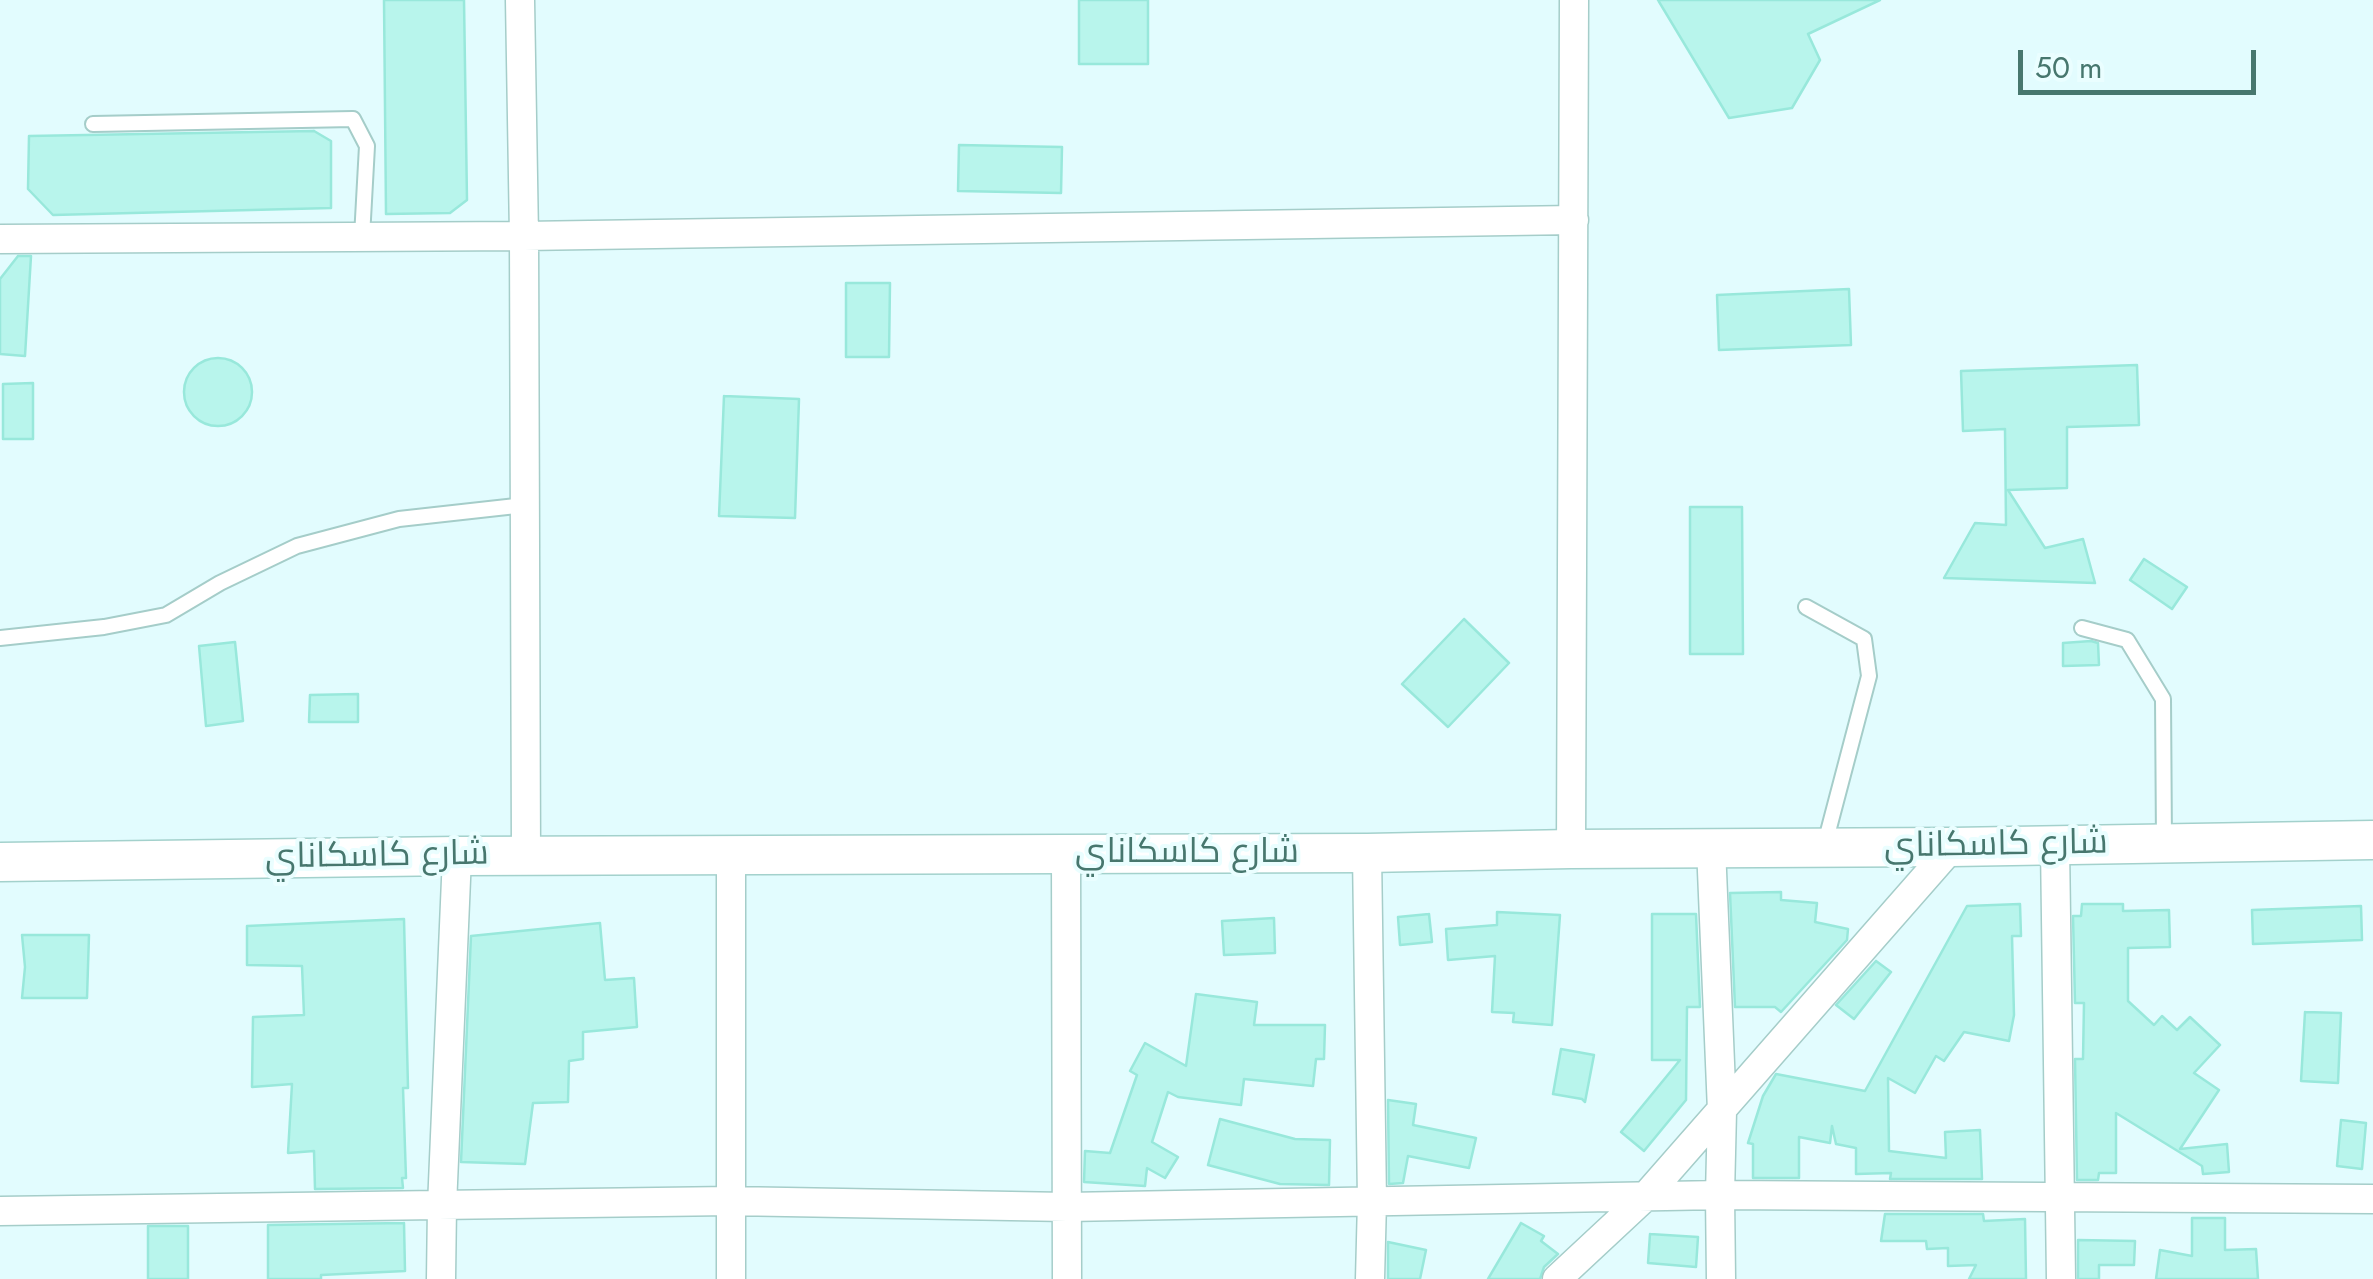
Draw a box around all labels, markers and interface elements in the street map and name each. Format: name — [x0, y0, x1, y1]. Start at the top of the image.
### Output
scale bar — [2023, 30, 2260, 92]
text: 50 m — [2035, 46, 2102, 89]
street label: شارع كاسكاناي — [1884, 823, 2108, 869]
street label: شارع كاسكاناي — [1075, 833, 1299, 875]
street label: شارع كاسكاناي — [265, 834, 489, 880]

